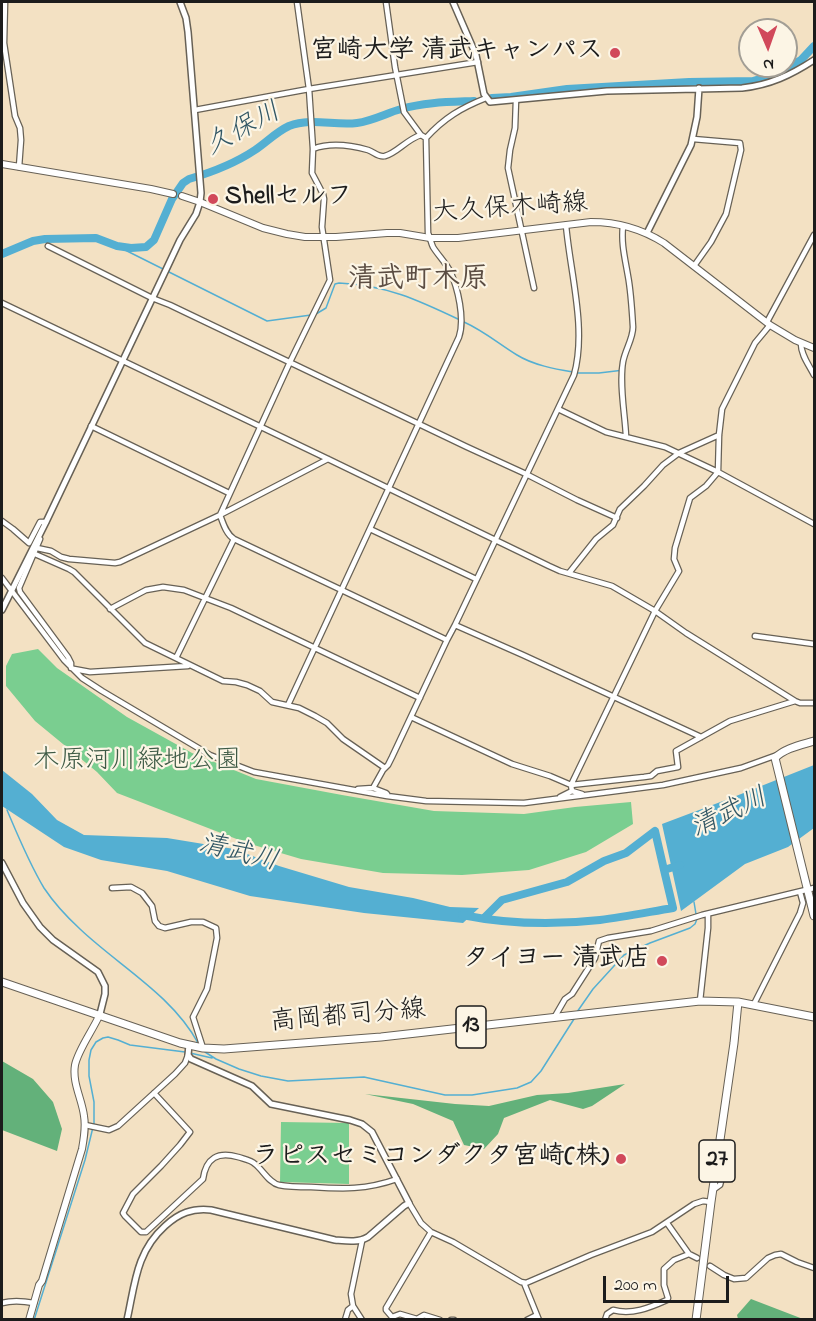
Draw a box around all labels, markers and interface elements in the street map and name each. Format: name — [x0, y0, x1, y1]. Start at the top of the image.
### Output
north arrow — [738, 18, 798, 78]
place label: 宮崎大学 清武キャンパス — [311, 37, 603, 69]
marker: 宮崎大学 清武キャンパス — [608, 46, 622, 60]
text: N — [763, 52, 774, 76]
water label: 久保川 — [201, 98, 287, 164]
place label: Shellセルフ — [225, 183, 352, 215]
street label: 大久保木崎線 — [431, 189, 589, 231]
marker: Shellセルフ — [206, 192, 220, 206]
district label: 清武町木原 — [348, 264, 488, 298]
park label: 木原河川緑地公園 — [33, 747, 241, 779]
water label: 清武川 — [686, 783, 774, 847]
water label: 清武川 — [195, 829, 281, 881]
place label: タイヨー 清武店 — [463, 945, 650, 977]
marker: タイヨー 清武店 — [655, 954, 669, 968]
street label: 高岡都司分線 — [269, 996, 427, 1040]
road number: 13 — [456, 1006, 486, 1048]
road number: 27 — [699, 1140, 735, 1182]
place label: ラピスセミコンダクタ宮崎(株) — [252, 1143, 609, 1175]
marker: ラピスセミコンダクタ宮崎(株) — [614, 1152, 628, 1166]
scale bar — [606, 1264, 732, 1302]
text: 200 m — [614, 1273, 657, 1299]

